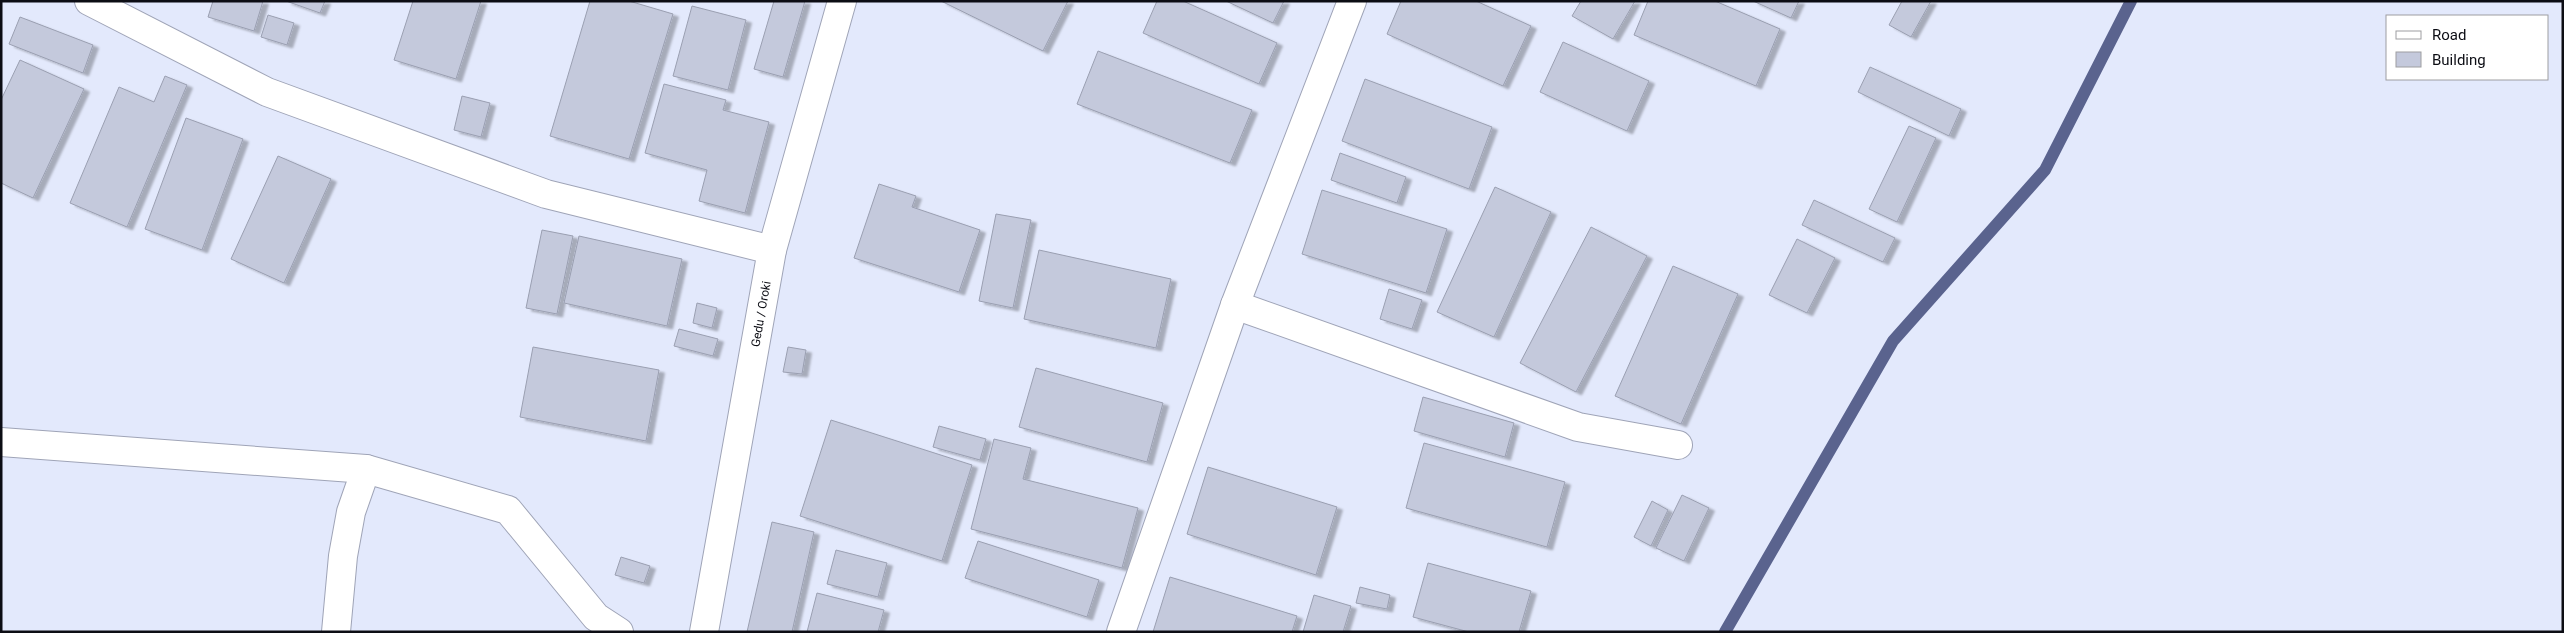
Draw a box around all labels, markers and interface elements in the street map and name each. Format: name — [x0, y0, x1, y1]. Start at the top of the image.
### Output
legend — [2386, 15, 2549, 80]
text: Road — [2432, 26, 2466, 44]
text: Building — [2432, 51, 2486, 69]
street label: Gedu / Oroki — [748, 280, 774, 348]

